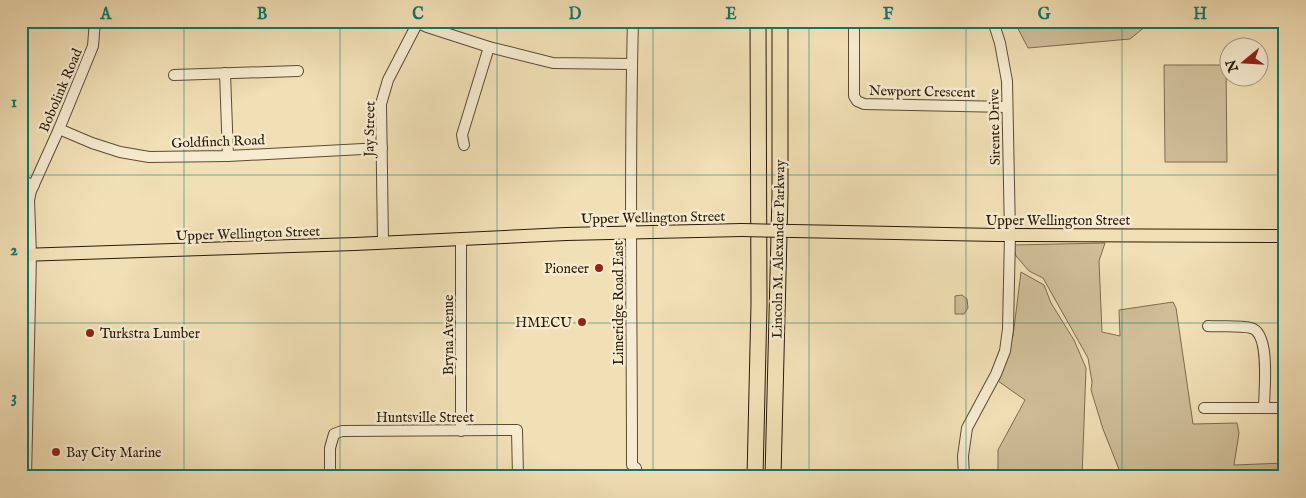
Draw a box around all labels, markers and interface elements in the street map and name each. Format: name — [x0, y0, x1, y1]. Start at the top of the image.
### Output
text: A — [100, 5, 113, 25]
text: B — [257, 5, 268, 25]
text: C — [412, 5, 424, 25]
text: D — [569, 5, 582, 25]
text: E — [725, 5, 737, 25]
text: F — [883, 5, 894, 25]
text: G — [1038, 5, 1051, 25]
text: H — [1193, 5, 1207, 25]
north arrow — [1218, 38, 1268, 88]
street label: Bobolink Road — [35, 45, 87, 135]
text: N — [1222, 57, 1243, 75]
street label: Newport Crescent — [869, 82, 976, 102]
street label: Sirente Drive — [985, 88, 1005, 166]
text: 1 — [11, 93, 17, 113]
street label: Jay Street — [360, 101, 379, 159]
street label: Goldfinch Road — [171, 131, 266, 153]
street label: Lincoln M. Alexander Parkway — [768, 159, 790, 339]
street label: Upper Wellington Street — [581, 208, 726, 228]
street label: Upper Wellington Street — [986, 212, 1130, 230]
street label: Upper Wellington Street — [176, 222, 321, 246]
text: 2 — [10, 241, 18, 261]
street label: Limeridge Road East — [610, 241, 628, 365]
place label: Pioneer — [544, 260, 589, 278]
marker: Pioneer — [593, 262, 605, 274]
street label: Bryna Avenue — [440, 294, 458, 375]
place label: HMECU — [515, 314, 572, 332]
marker: HMECU — [576, 316, 588, 328]
place label: Turkstra Lumber — [100, 325, 200, 343]
marker: Turkstra Lumber — [84, 327, 96, 339]
text: 3 — [11, 388, 17, 408]
street label: Huntsville Street — [376, 409, 474, 427]
place label: Bay City Marine — [66, 444, 162, 462]
marker: Bay City Marine — [50, 446, 62, 458]

